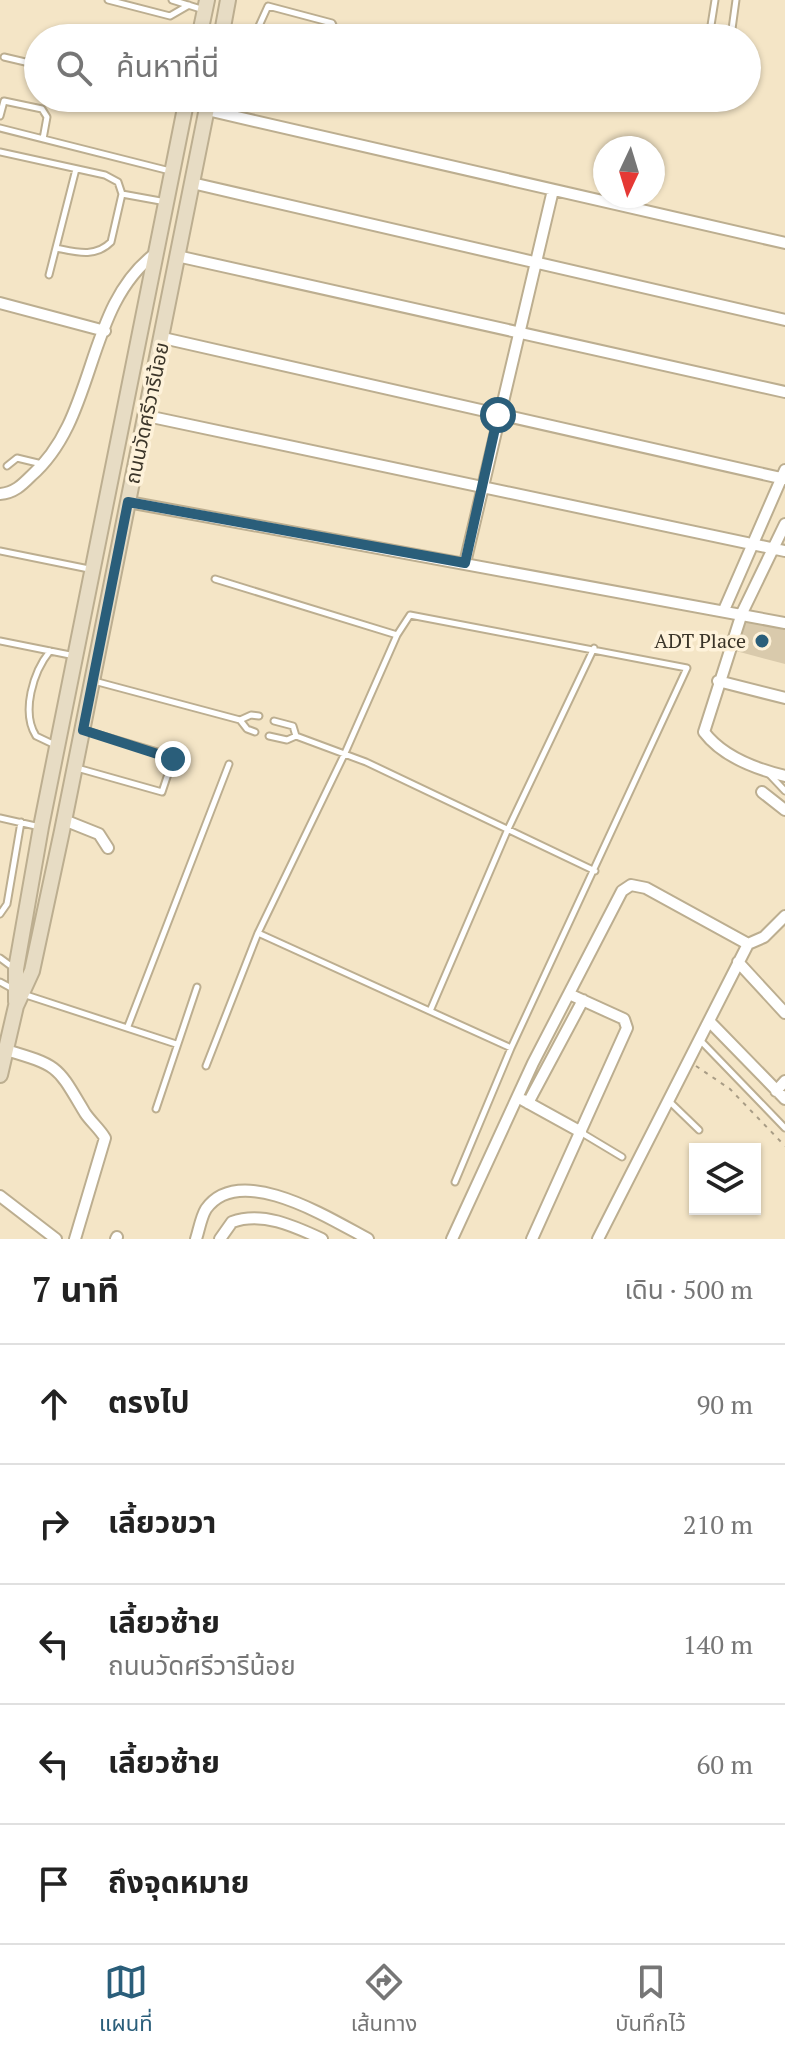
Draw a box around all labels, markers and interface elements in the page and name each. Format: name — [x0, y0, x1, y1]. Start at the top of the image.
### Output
search box — [24, 24, 761, 112]
icon: search — [52, 46, 96, 90]
text: ค้นหาที่นี่ — [116, 46, 219, 86]
north arrow — [593, 136, 665, 208]
street label: ถนนวัดศรีวารีน้อย — [118, 339, 175, 486]
route start — [480, 397, 516, 433]
place label: ADT Place — [654, 627, 746, 654]
marker: ADT Place — [753, 632, 771, 650]
route end — [155, 741, 191, 777]
map controls — [689, 1143, 761, 1215]
button: layers — [689, 1143, 761, 1215]
text: 7 นาที — [32, 1267, 119, 1312]
text: เดิน · 500 m — [624, 1272, 753, 1306]
icon: ahead — [32, 1382, 76, 1426]
text: ตรงไป — [108, 1382, 190, 1422]
text: 90 m — [697, 1387, 753, 1421]
icon: right — [32, 1502, 76, 1546]
text: เลี้ยวขวา — [108, 1502, 216, 1542]
text: 210 m — [683, 1507, 753, 1541]
text: เลี้ยวซ้าย — [108, 1602, 220, 1642]
icon: left — [32, 1622, 76, 1666]
text: 140 m — [683, 1627, 753, 1661]
text: ถนนวัดศรีวารีน้อย — [108, 1648, 296, 1682]
icon: left — [32, 1742, 76, 1786]
text: เลี้ยวซ้าย — [108, 1742, 220, 1782]
text: 60 m — [697, 1747, 753, 1781]
icon: arrive — [32, 1862, 76, 1906]
text: ถึงจุดหมาย — [108, 1862, 249, 1902]
tab: แผนที่ — [99, 1960, 153, 2041]
tab: เส้นทาง — [351, 1960, 417, 2041]
tab: บันทึกไว้ — [615, 1960, 686, 2041]

